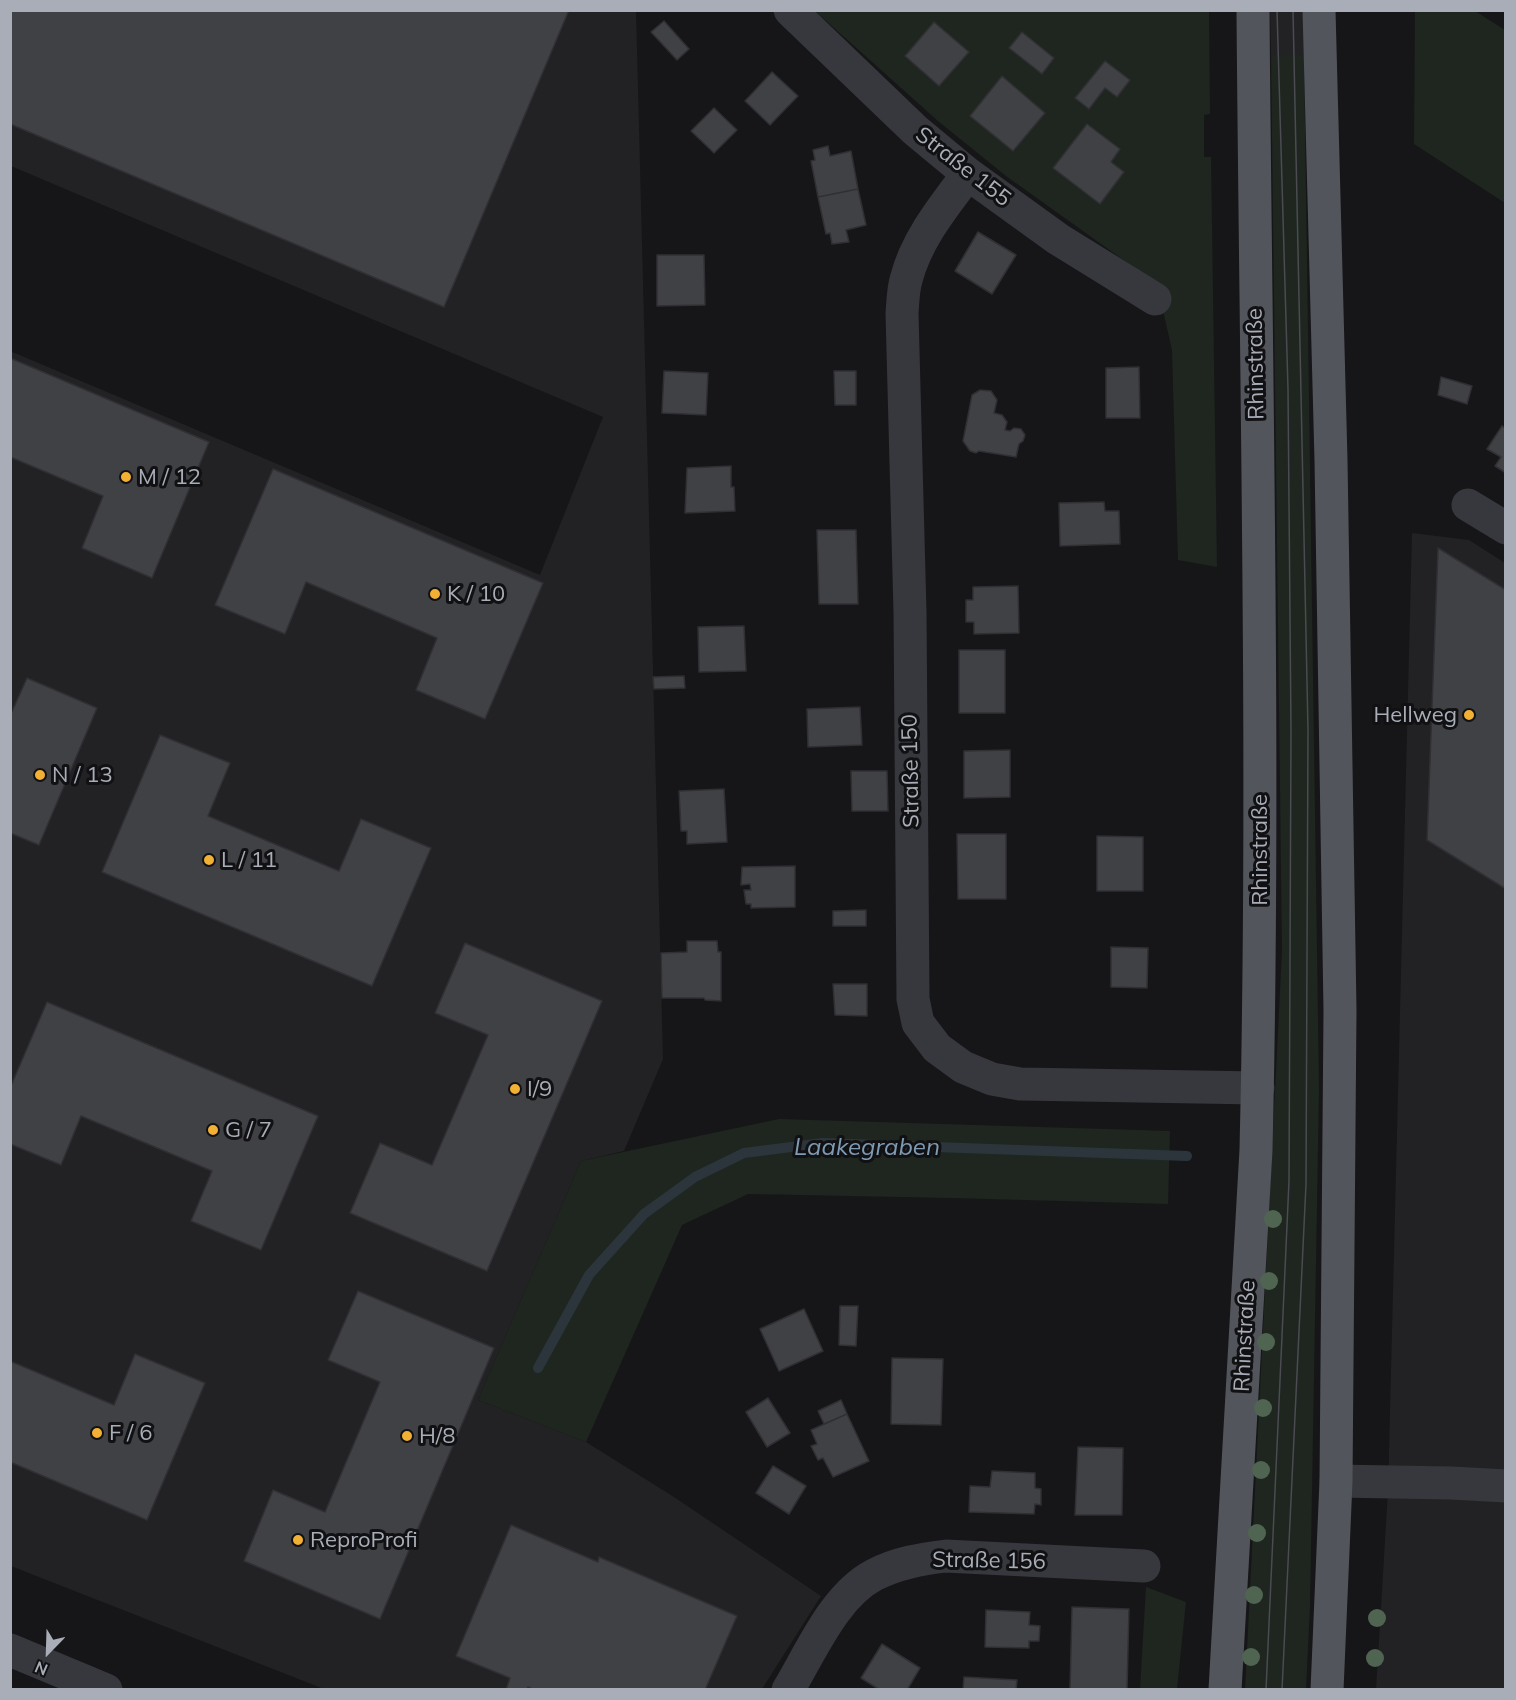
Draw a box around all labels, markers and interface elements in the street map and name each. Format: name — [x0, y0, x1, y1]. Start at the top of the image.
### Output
street label: Straße 155 — [910, 122, 1016, 212]
street label: Rhinstraße — [1242, 308, 1270, 420]
place label: M / 12 — [138, 464, 201, 490]
marker: M / 12 — [119, 470, 133, 484]
place label: K / 10 — [447, 581, 505, 607]
marker: K / 10 — [428, 587, 442, 601]
place label: Hellweg — [1374, 702, 1457, 728]
marker: Hellweg — [1462, 708, 1476, 722]
street label: Straße 150 — [897, 714, 925, 828]
place label: N / 13 — [52, 762, 113, 788]
marker: N / 13 — [33, 768, 47, 782]
street label: Rhinstraße — [1247, 794, 1273, 906]
place label: L / 11 — [221, 847, 277, 873]
marker: L / 11 — [202, 853, 216, 867]
place label: I/9 — [527, 1076, 552, 1102]
marker: I/9 — [508, 1082, 522, 1096]
place label: G / 7 — [225, 1117, 272, 1143]
marker: G / 7 — [206, 1123, 220, 1137]
water label: Laakegraben — [794, 1134, 940, 1162]
street label: Rhinstraße — [1229, 1280, 1261, 1392]
place label: F / 6 — [109, 1420, 152, 1446]
place label: H/8 — [419, 1423, 455, 1449]
marker: F / 6 — [90, 1426, 104, 1440]
marker: H/8 — [400, 1429, 414, 1443]
place label: ReproProfi — [310, 1527, 418, 1553]
marker: ReproProfi — [291, 1533, 305, 1547]
street label: Straße 156 — [932, 1547, 1046, 1575]
north arrow — [18, 1622, 78, 1682]
text: N — [31, 1657, 50, 1680]

